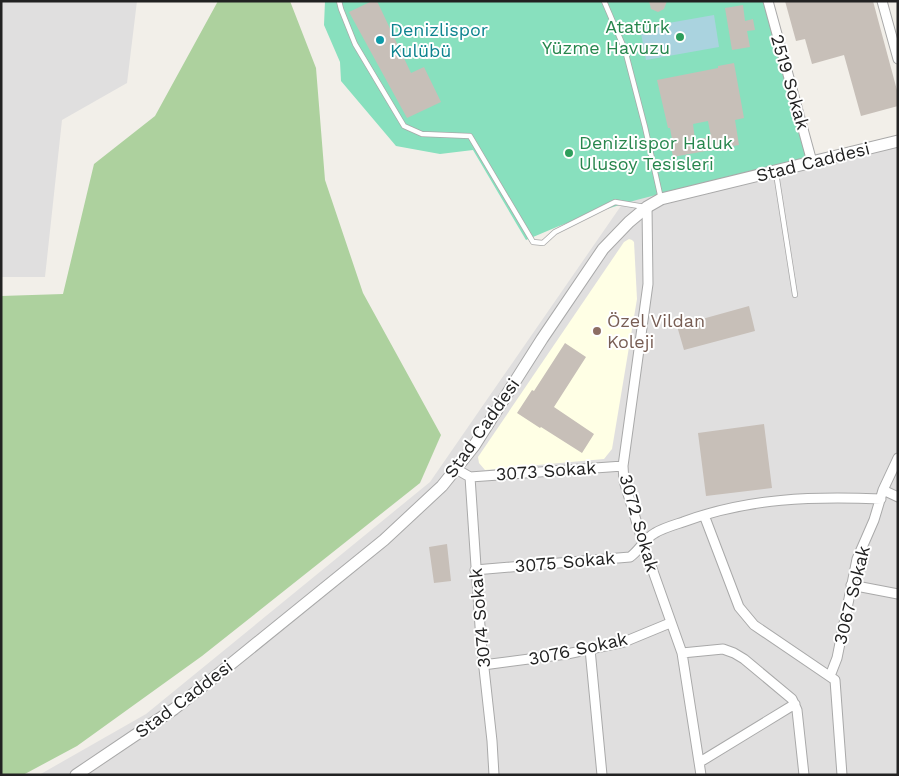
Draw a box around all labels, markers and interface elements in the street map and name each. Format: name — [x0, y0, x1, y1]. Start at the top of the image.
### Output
place label: Atatürk Yüzme Havuzu — [542, 16, 670, 58]
place label: Denizlispor Kulübü — [390, 19, 488, 61]
marker: Atatürk Yüzme Havuzu — [674, 31, 686, 43]
street label: 2519 Sokak — [767, 32, 814, 132]
marker: Denizlispor Kulübü — [374, 34, 386, 46]
place label: Denizlispor Haluk Ulusoy Tesisleri — [579, 132, 733, 174]
street label: Stad Caddesi — [754, 137, 872, 186]
marker: Denizlispor Haluk Ulusoy Tesisleri — [563, 147, 575, 159]
place label: Özel Vildan Koleji — [607, 310, 705, 352]
marker: Özel Vildan Koleji — [591, 325, 603, 337]
street label: Stad Caddesi — [440, 374, 524, 481]
street label: 3073 Sokak — [495, 457, 597, 484]
street label: 3072 Sokak — [615, 472, 663, 574]
street label: 3067 Sokak — [829, 543, 874, 646]
street label: 3075 Sokak — [514, 547, 616, 576]
street label: 3074 Sokak — [465, 567, 494, 669]
street label: 3076 Sokak — [526, 628, 629, 669]
street label: Stad Caddesi — [131, 655, 237, 742]

